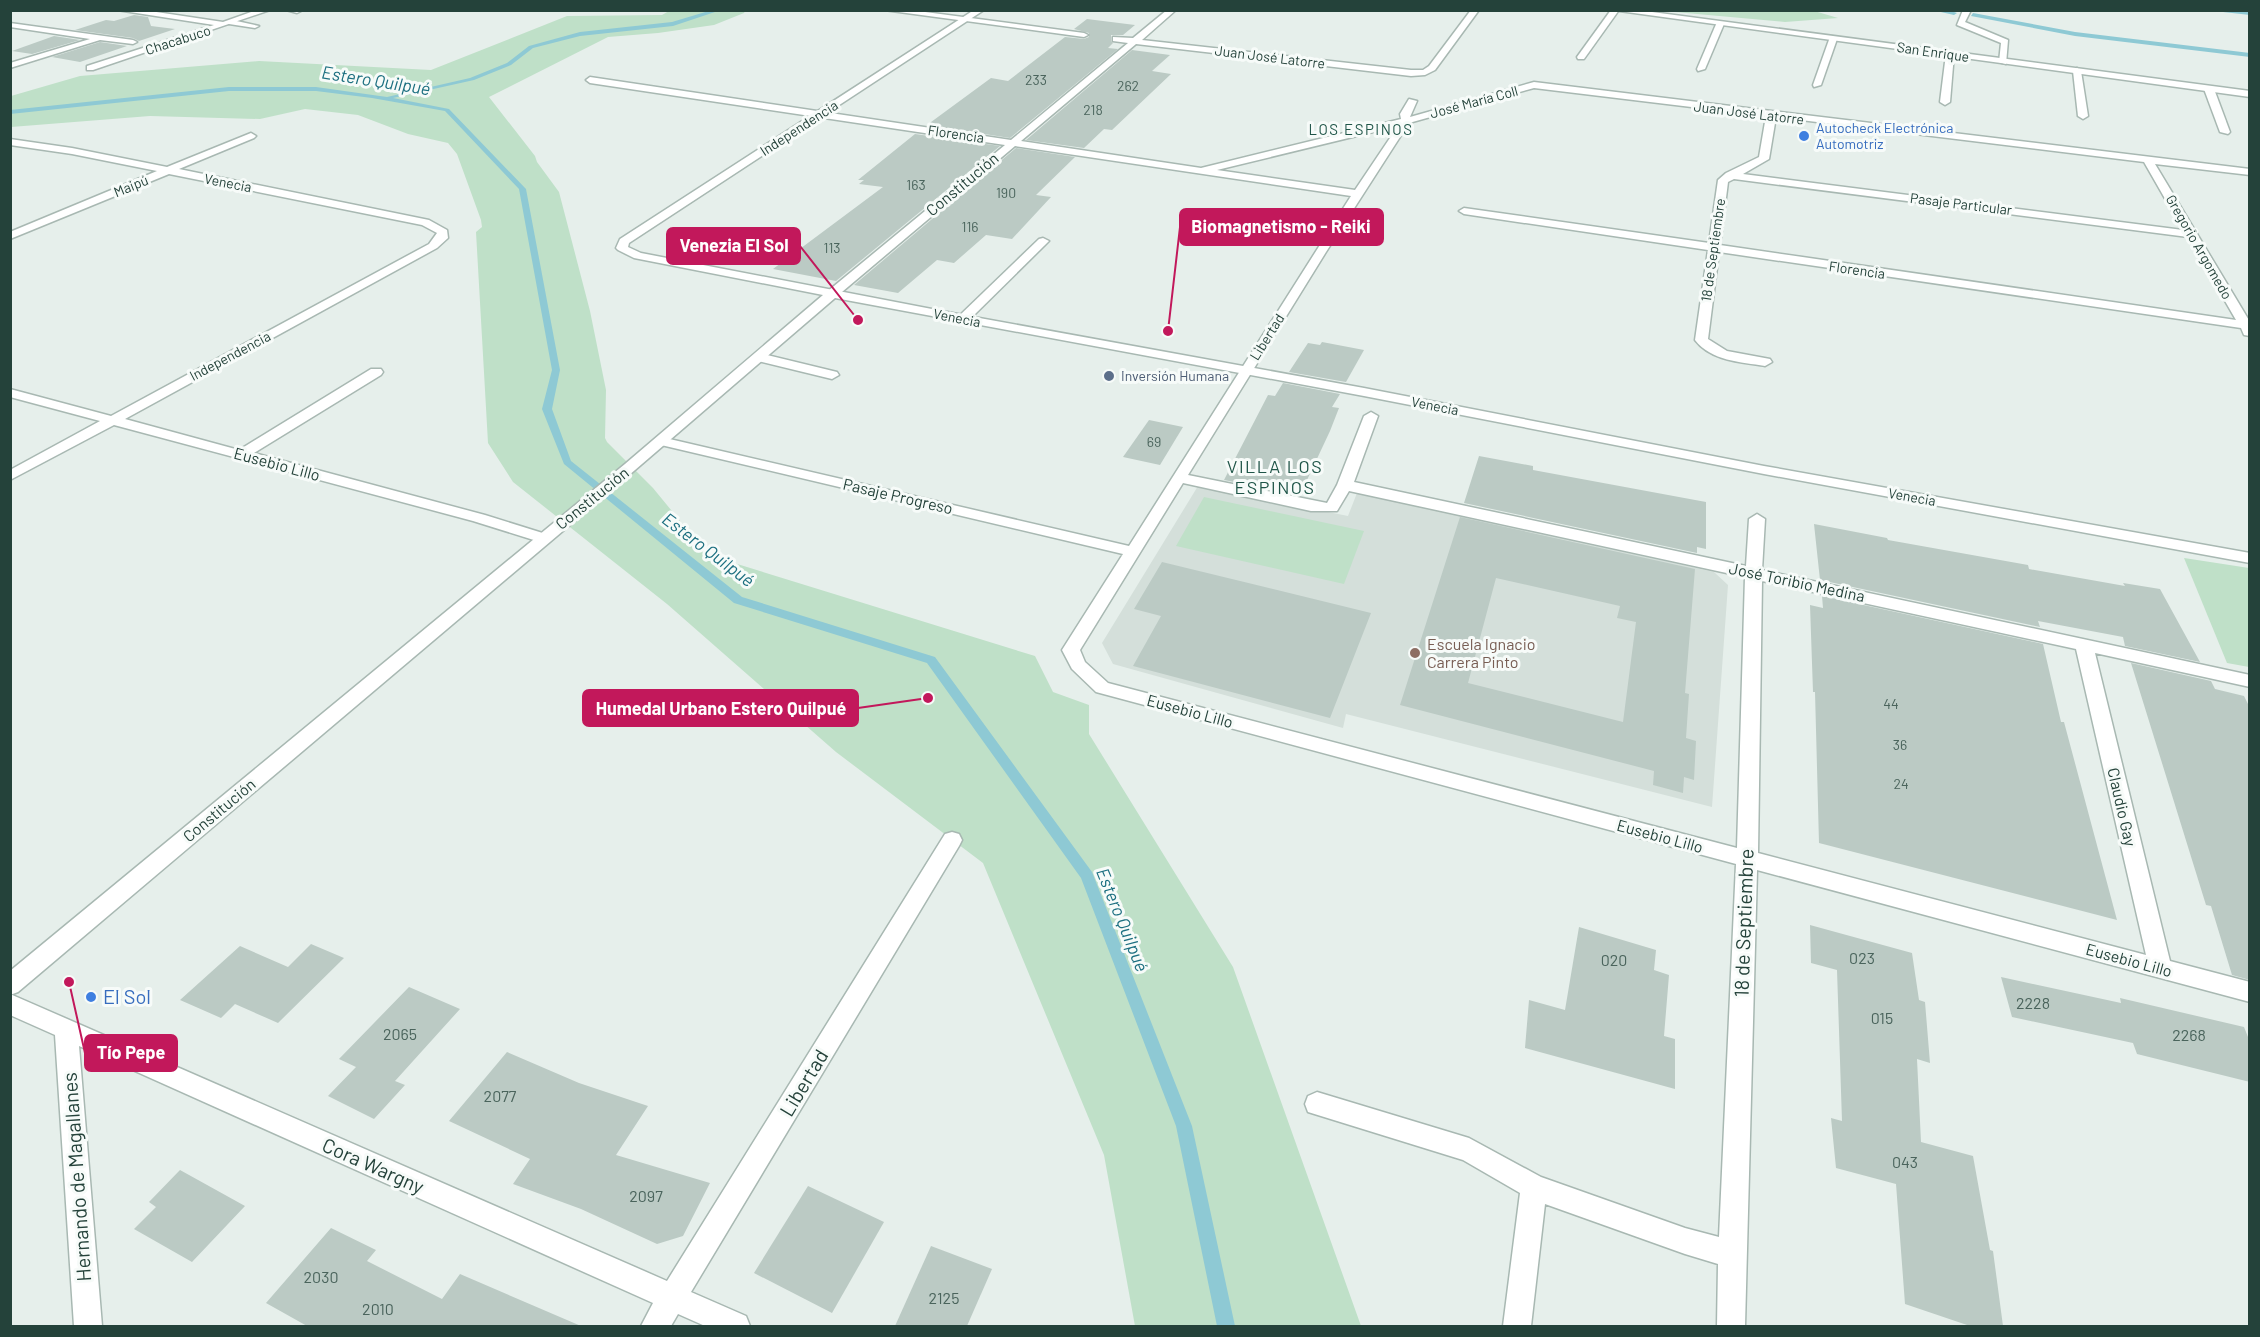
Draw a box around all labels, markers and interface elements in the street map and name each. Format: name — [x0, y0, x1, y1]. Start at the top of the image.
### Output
street label: Chacabuco — [143, 21, 213, 58]
street label: San Enrique — [1896, 38, 1970, 65]
street label: Juan José Latorre — [1214, 41, 1326, 72]
water label: Estero Quilpué — [320, 61, 432, 99]
house number: 233 — [1025, 71, 1047, 88]
house number: 262 — [1117, 77, 1139, 94]
street label: José María Coll — [1428, 82, 1520, 121]
street label: Independencia — [757, 96, 841, 159]
street label: Juan José Latorre — [1693, 97, 1805, 128]
house number: 218 — [1083, 101, 1103, 118]
place label: Autocheck Electrónica Automotriz — [1816, 119, 1953, 152]
district label: LOS ESPINOS — [1309, 120, 1413, 138]
street label: Florencia — [927, 121, 985, 146]
marker: Autocheck Electrónica Automotriz — [1797, 129, 1811, 143]
street label: Constitución — [922, 148, 1002, 219]
street label: Venecia — [203, 170, 253, 195]
street label: Maipú — [111, 171, 151, 200]
house number: 163 — [906, 176, 926, 193]
house number: 190 — [996, 184, 1016, 201]
street label: Pasaje Particular — [1909, 189, 2013, 218]
street label: Gregorio Argomedo — [2163, 191, 2236, 302]
street label: 18 de Septiembre — [1697, 197, 1728, 303]
callout: Biomagnetismo - Reiki — [1180, 209, 1383, 245]
text: Biomagnetismo - Reiki — [1191, 215, 1371, 237]
house number: 116 — [961, 218, 979, 235]
callout: Venezia El Sol — [667, 228, 800, 264]
text: Venezia El Sol — [679, 234, 789, 256]
house number: 113 — [823, 239, 841, 256]
street label: Florencia — [1828, 257, 1886, 282]
street label: Venecia — [932, 305, 982, 330]
street label: Libertad — [1246, 310, 1287, 363]
street label: Independencia — [186, 327, 273, 384]
place label: Inversión Humana — [1121, 367, 1229, 384]
marker: Inversión Humana — [1102, 369, 1116, 383]
street label: Venecia — [1410, 393, 1460, 418]
house number: 69 — [1147, 433, 1161, 450]
street label: Eusebio Lillo — [232, 443, 322, 484]
district label: VILLA LOS ESPINOS — [1227, 455, 1323, 498]
street label: Constitución — [551, 462, 632, 533]
street label: Pasaje Progreso — [841, 474, 955, 517]
street label: Venecia — [1887, 484, 1937, 509]
water label: Estero Quilpué — [658, 507, 759, 591]
street label: José Toribio Medina — [1727, 558, 1867, 605]
place label: Escuela Ignacio Carrera Pinto — [1427, 634, 1535, 671]
marker: Escuela Ignacio Carrera Pinto — [1408, 646, 1422, 660]
callout: Humedal Urbano Estero Quilpué — [583, 690, 858, 726]
street label: Eusebio Lillo — [1145, 690, 1235, 731]
house number: 44 — [1883, 695, 1899, 712]
text: Humedal Urbano Estero Quilpué — [596, 697, 846, 719]
house number: 36 — [1893, 736, 1907, 753]
street label: Claudio Gay — [2104, 766, 2141, 849]
street label: Constitución — [179, 774, 259, 845]
house number: 24 — [1893, 775, 1909, 792]
street label: Eusebio Lillo — [1615, 815, 1705, 856]
street label: 18 de Septiembre — [1728, 848, 1758, 998]
water label: Estero Quilpué — [1092, 865, 1154, 975]
street label: Eusebio Lillo — [2084, 939, 2174, 980]
house number: 023 — [1849, 948, 1875, 967]
house number: 020 — [1601, 950, 1627, 969]
place label: El Sol — [103, 984, 151, 1008]
marker: El Sol — [84, 990, 98, 1004]
house number: 2228 — [2016, 993, 2050, 1012]
house number: 015 — [1871, 1008, 1893, 1027]
house number: 2065 — [383, 1024, 417, 1043]
house number: 2268 — [2172, 1025, 2206, 1044]
callout: Tío Pepe — [85, 1035, 177, 1071]
text: Tío Pepe — [97, 1041, 165, 1063]
street label: Libertad — [774, 1045, 832, 1120]
street label: Hernando de Magallanes — [57, 1072, 95, 1282]
house number: 2077 — [484, 1086, 517, 1105]
street label: Cora Wargny — [319, 1132, 428, 1198]
house number: 043 — [1892, 1152, 1918, 1171]
house number: 2097 — [629, 1186, 663, 1205]
house number: 2030 — [304, 1267, 338, 1286]
house number: 2125 — [929, 1288, 959, 1307]
house number: 2010 — [362, 1299, 394, 1318]

